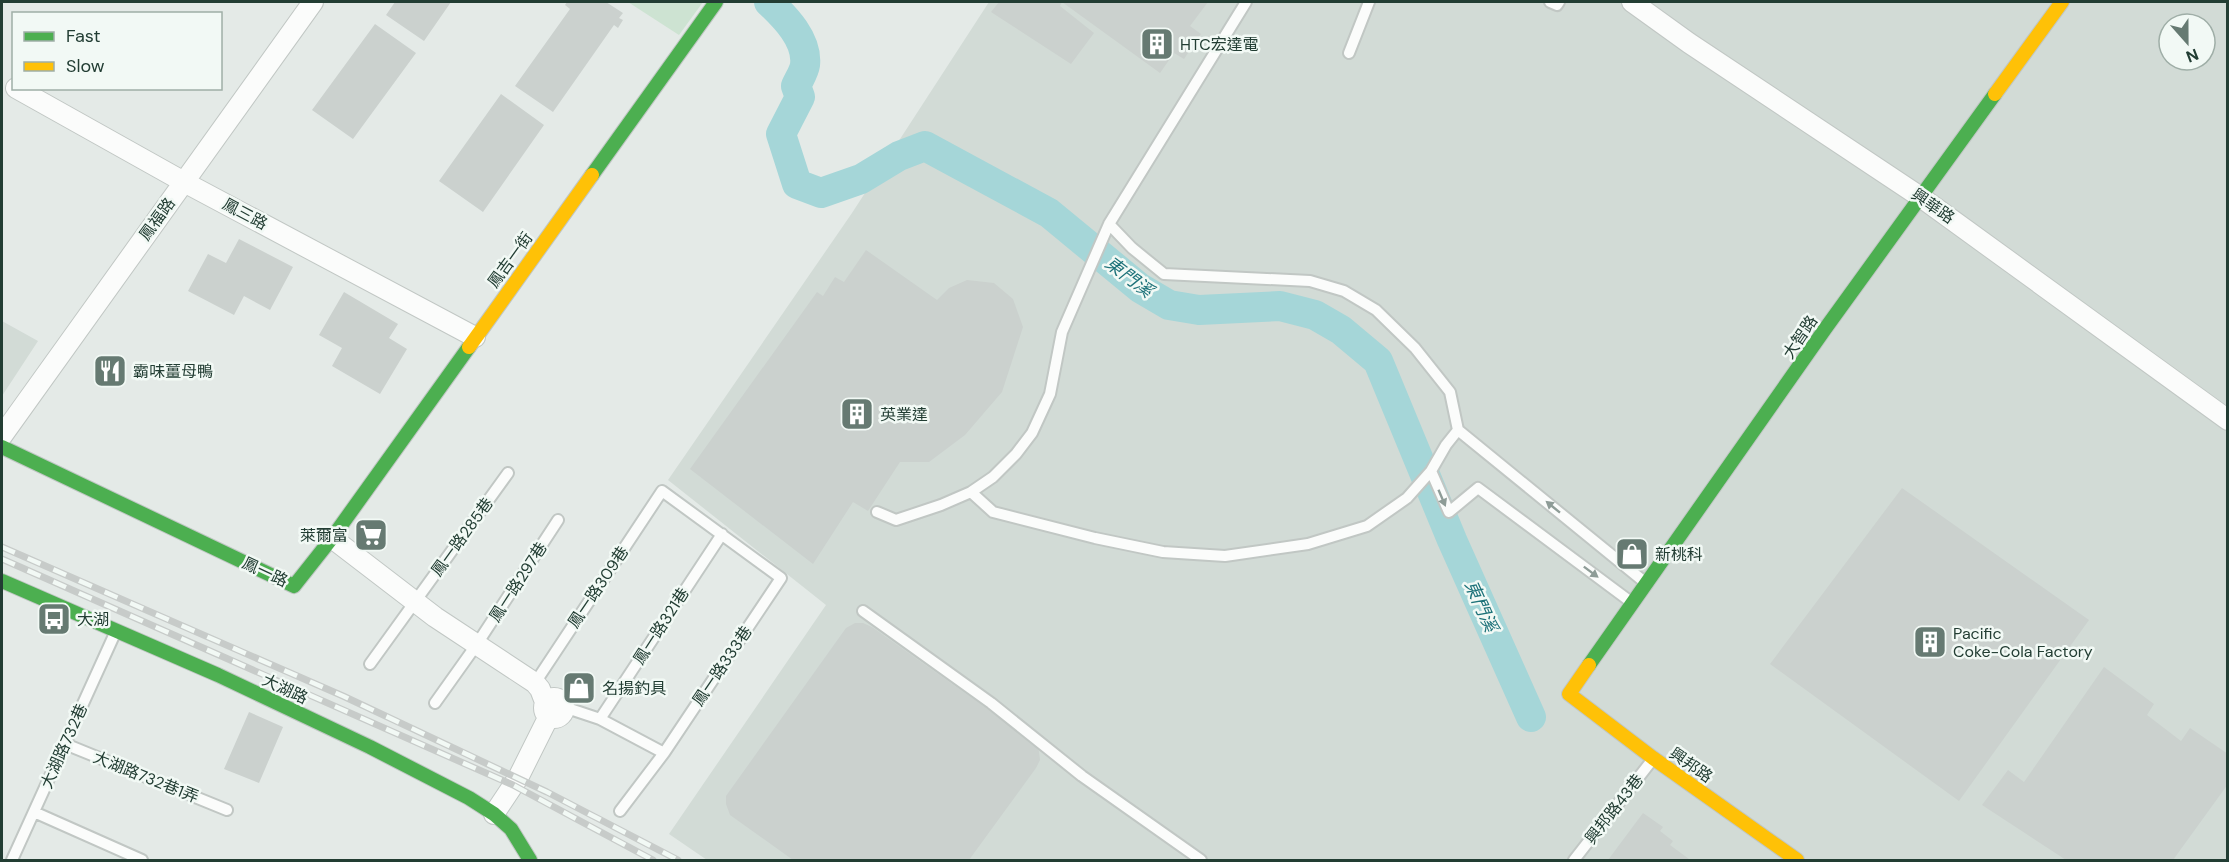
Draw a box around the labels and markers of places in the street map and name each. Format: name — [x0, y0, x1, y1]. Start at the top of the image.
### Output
building icon: HTC宏達電 — [1139, 26, 1175, 62]
place label: HTC宏達電 — [1180, 34, 1259, 55]
restaurant icon: 霸味薑母鴨 — [92, 353, 128, 389]
place label: 霸味薑母鴨 — [133, 361, 213, 382]
building icon: 英業達 — [839, 396, 875, 432]
place label: 英業達 — [880, 404, 928, 425]
supermarket icon: 萊爾富 — [353, 517, 389, 553]
place label: 萊爾富 — [300, 525, 348, 546]
shop icon: 新桃科 — [1614, 536, 1650, 572]
place label: 新桃科 — [1655, 544, 1703, 565]
bus stop icon: 大湖 — [36, 601, 72, 637]
place label: 大湖 — [77, 609, 109, 630]
place label: Pacific Coke-Cola Factory — [1953, 623, 2093, 662]
building icon: Pacific Coke-Cola Factory — [1912, 624, 1948, 660]
shop icon: 名揚釣具 — [561, 670, 597, 706]
place label: 名揚釣具 — [602, 678, 666, 699]

